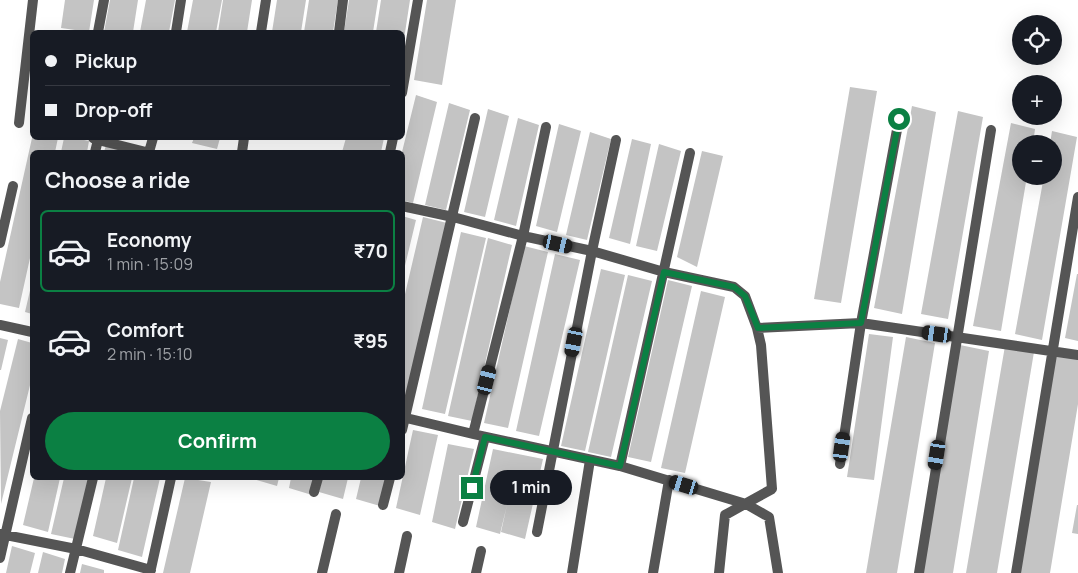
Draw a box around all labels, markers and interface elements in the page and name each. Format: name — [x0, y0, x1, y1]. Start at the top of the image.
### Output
map controls — [1012, 15, 1062, 185]
button: locate — [1012, 15, 1062, 65]
text: Pickup — [75, 48, 137, 74]
button: + — [1012, 75, 1062, 125]
text: Drop-off — [75, 97, 152, 123]
route start — [888, 108, 910, 130]
button: − — [1012, 135, 1062, 185]
text: Choose a ride — [45, 165, 190, 195]
text: Economy — [107, 227, 191, 253]
icon: car — [47, 229, 92, 274]
car — [541, 233, 574, 255]
text: ₹70 — [354, 238, 388, 264]
text: 1 min · 15:09 — [107, 253, 193, 275]
text: Comfort — [107, 317, 184, 343]
icon: car — [47, 319, 92, 364]
car — [921, 324, 952, 344]
car — [563, 326, 584, 358]
text: ₹95 — [353, 328, 388, 354]
text: 2 min · 15:10 — [107, 343, 192, 365]
car — [476, 364, 497, 396]
button: Confirm — [45, 412, 390, 470]
car — [832, 431, 851, 463]
car — [927, 439, 946, 471]
callout: 1 min — [490, 470, 572, 506]
car — [667, 473, 700, 497]
text: 1 min — [511, 476, 551, 498]
route end — [461, 477, 483, 499]

